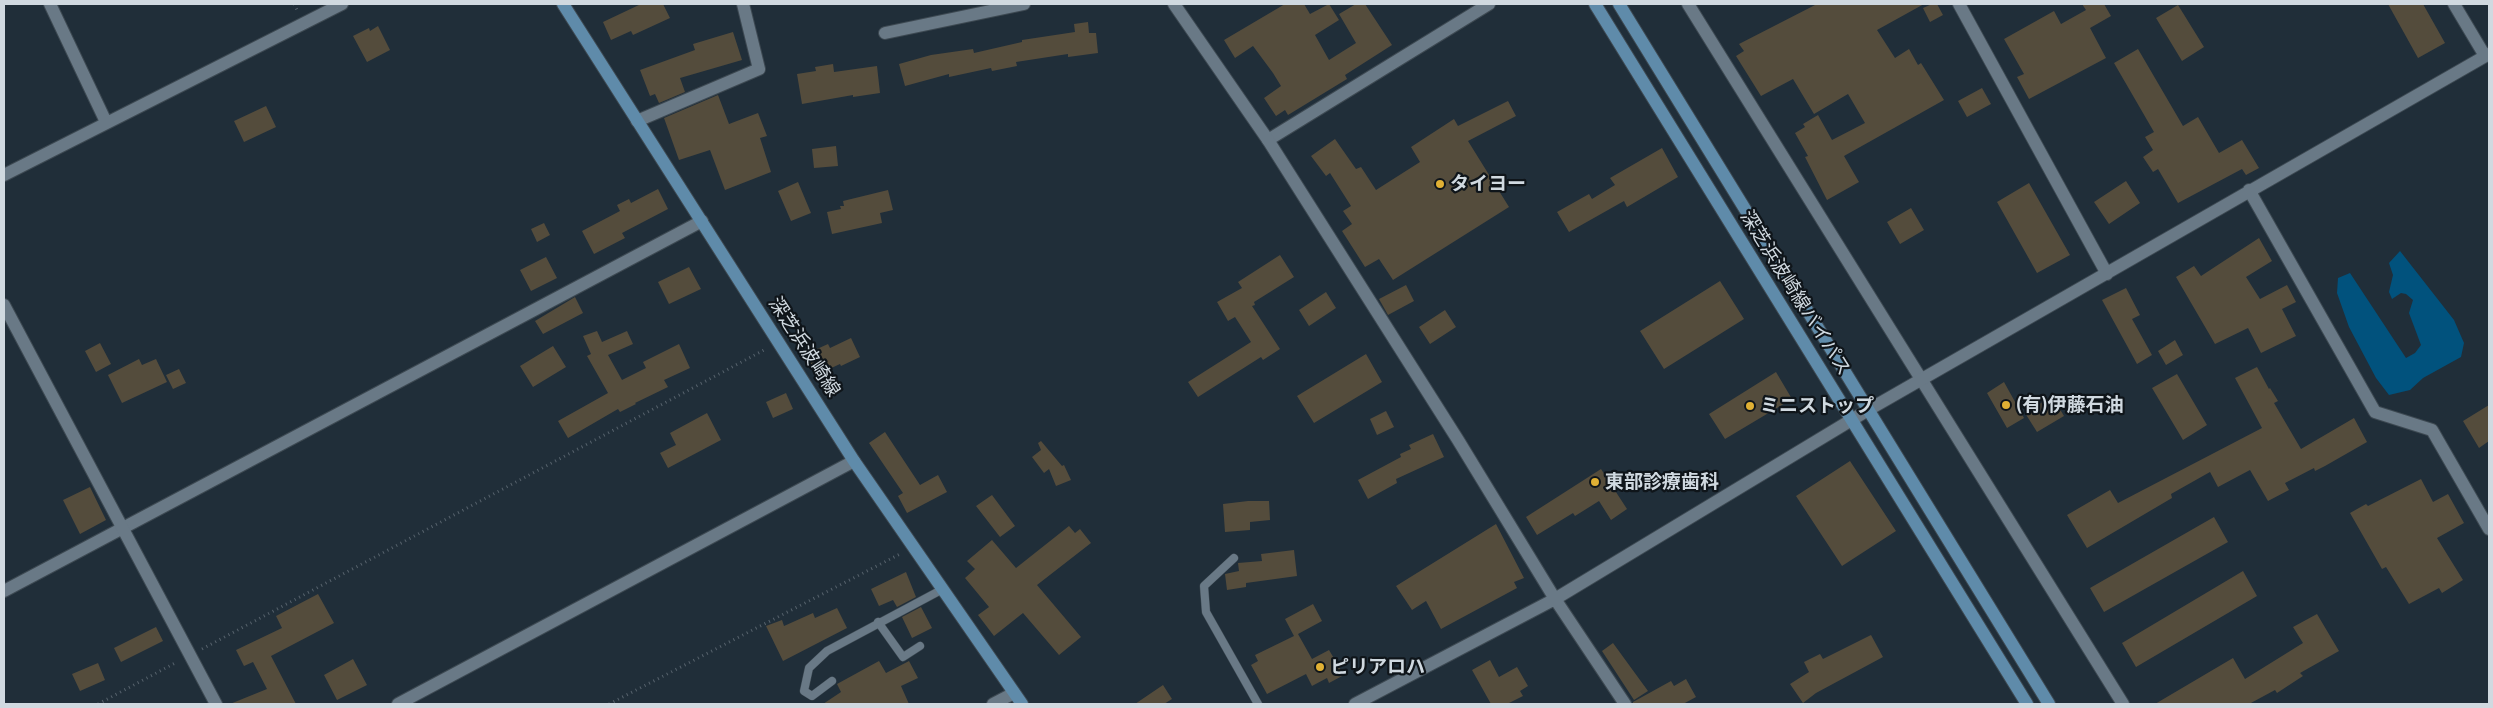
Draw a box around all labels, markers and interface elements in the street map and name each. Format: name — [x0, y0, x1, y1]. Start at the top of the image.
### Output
place label: タイヨー — [1450, 173, 1526, 195]
marker: タイヨー — [1434, 178, 1446, 190]
street label: 深芝浜波崎線バイパス — [1735, 206, 1855, 380]
street label: 深芝浜波崎線 — [763, 293, 845, 401]
place label: (有)伊藤石油 — [2016, 394, 2123, 416]
place label: ミニストップ — [1760, 395, 1874, 417]
marker: (有)伊藤石油 — [2000, 399, 2012, 411]
marker: ミニストップ — [1744, 400, 1756, 412]
place label: 東部診療歯科 — [1605, 471, 1719, 493]
marker: 東部診療歯科 — [1589, 476, 1601, 488]
place label: ピリアロハ — [1330, 656, 1425, 678]
marker: ピリアロハ — [1314, 661, 1326, 673]

